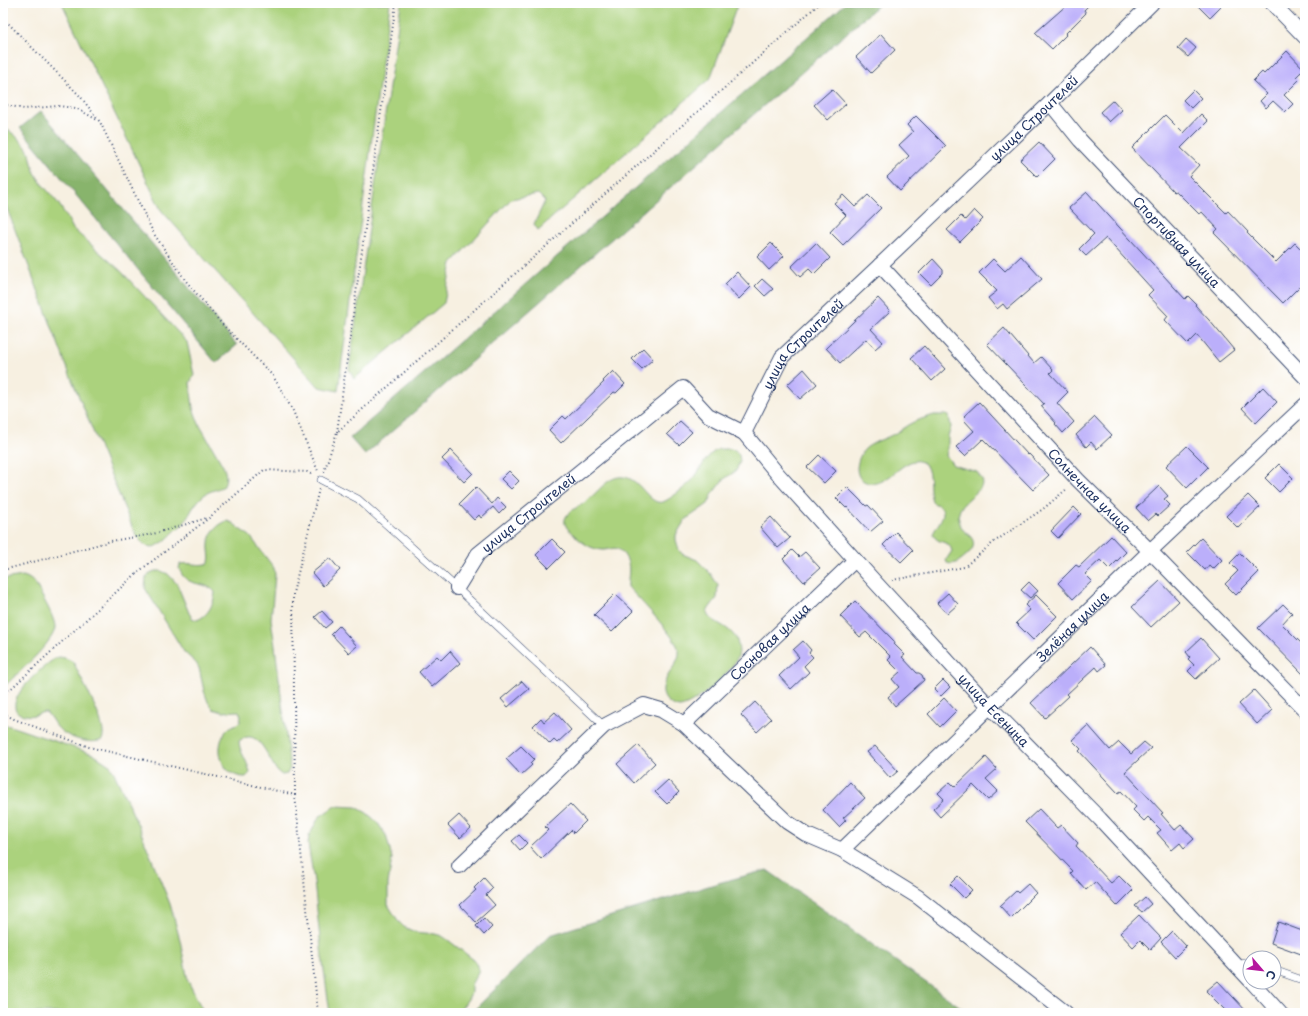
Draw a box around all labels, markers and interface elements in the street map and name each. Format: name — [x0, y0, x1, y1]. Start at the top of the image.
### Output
street label: улица Строителей — [985, 71, 1082, 165]
street label: Спортивная улица — [1129, 192, 1226, 292]
street label: улица Строителей — [757, 294, 847, 392]
street label: Солнечная улица — [1044, 444, 1137, 537]
street label: улица Строителей — [477, 469, 579, 557]
street label: Зелёная улица — [1031, 586, 1113, 666]
street label: Сосновая улица — [725, 598, 814, 684]
street label: улица Есенина — [954, 669, 1034, 751]
north arrow — [1242, 950, 1282, 990]
text: С — [1262, 967, 1281, 983]

